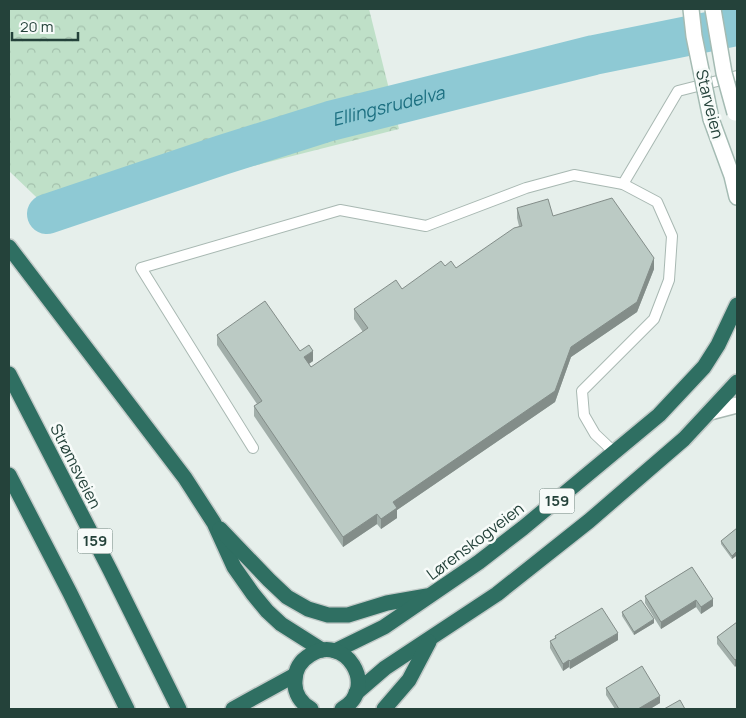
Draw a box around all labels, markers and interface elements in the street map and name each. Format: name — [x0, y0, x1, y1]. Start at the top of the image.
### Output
scale bar — [12, 10, 79, 42]
text: 20 m — [20, 16, 53, 37]
street label: Starveien — [691, 67, 729, 141]
water label: Ellingsrudelva — [329, 80, 448, 131]
street label: Strømsveien — [45, 420, 107, 512]
road number: 159 — [540, 488, 574, 514]
street label: Lørenskogveien — [422, 497, 528, 585]
road number: 159 — [78, 528, 112, 554]

